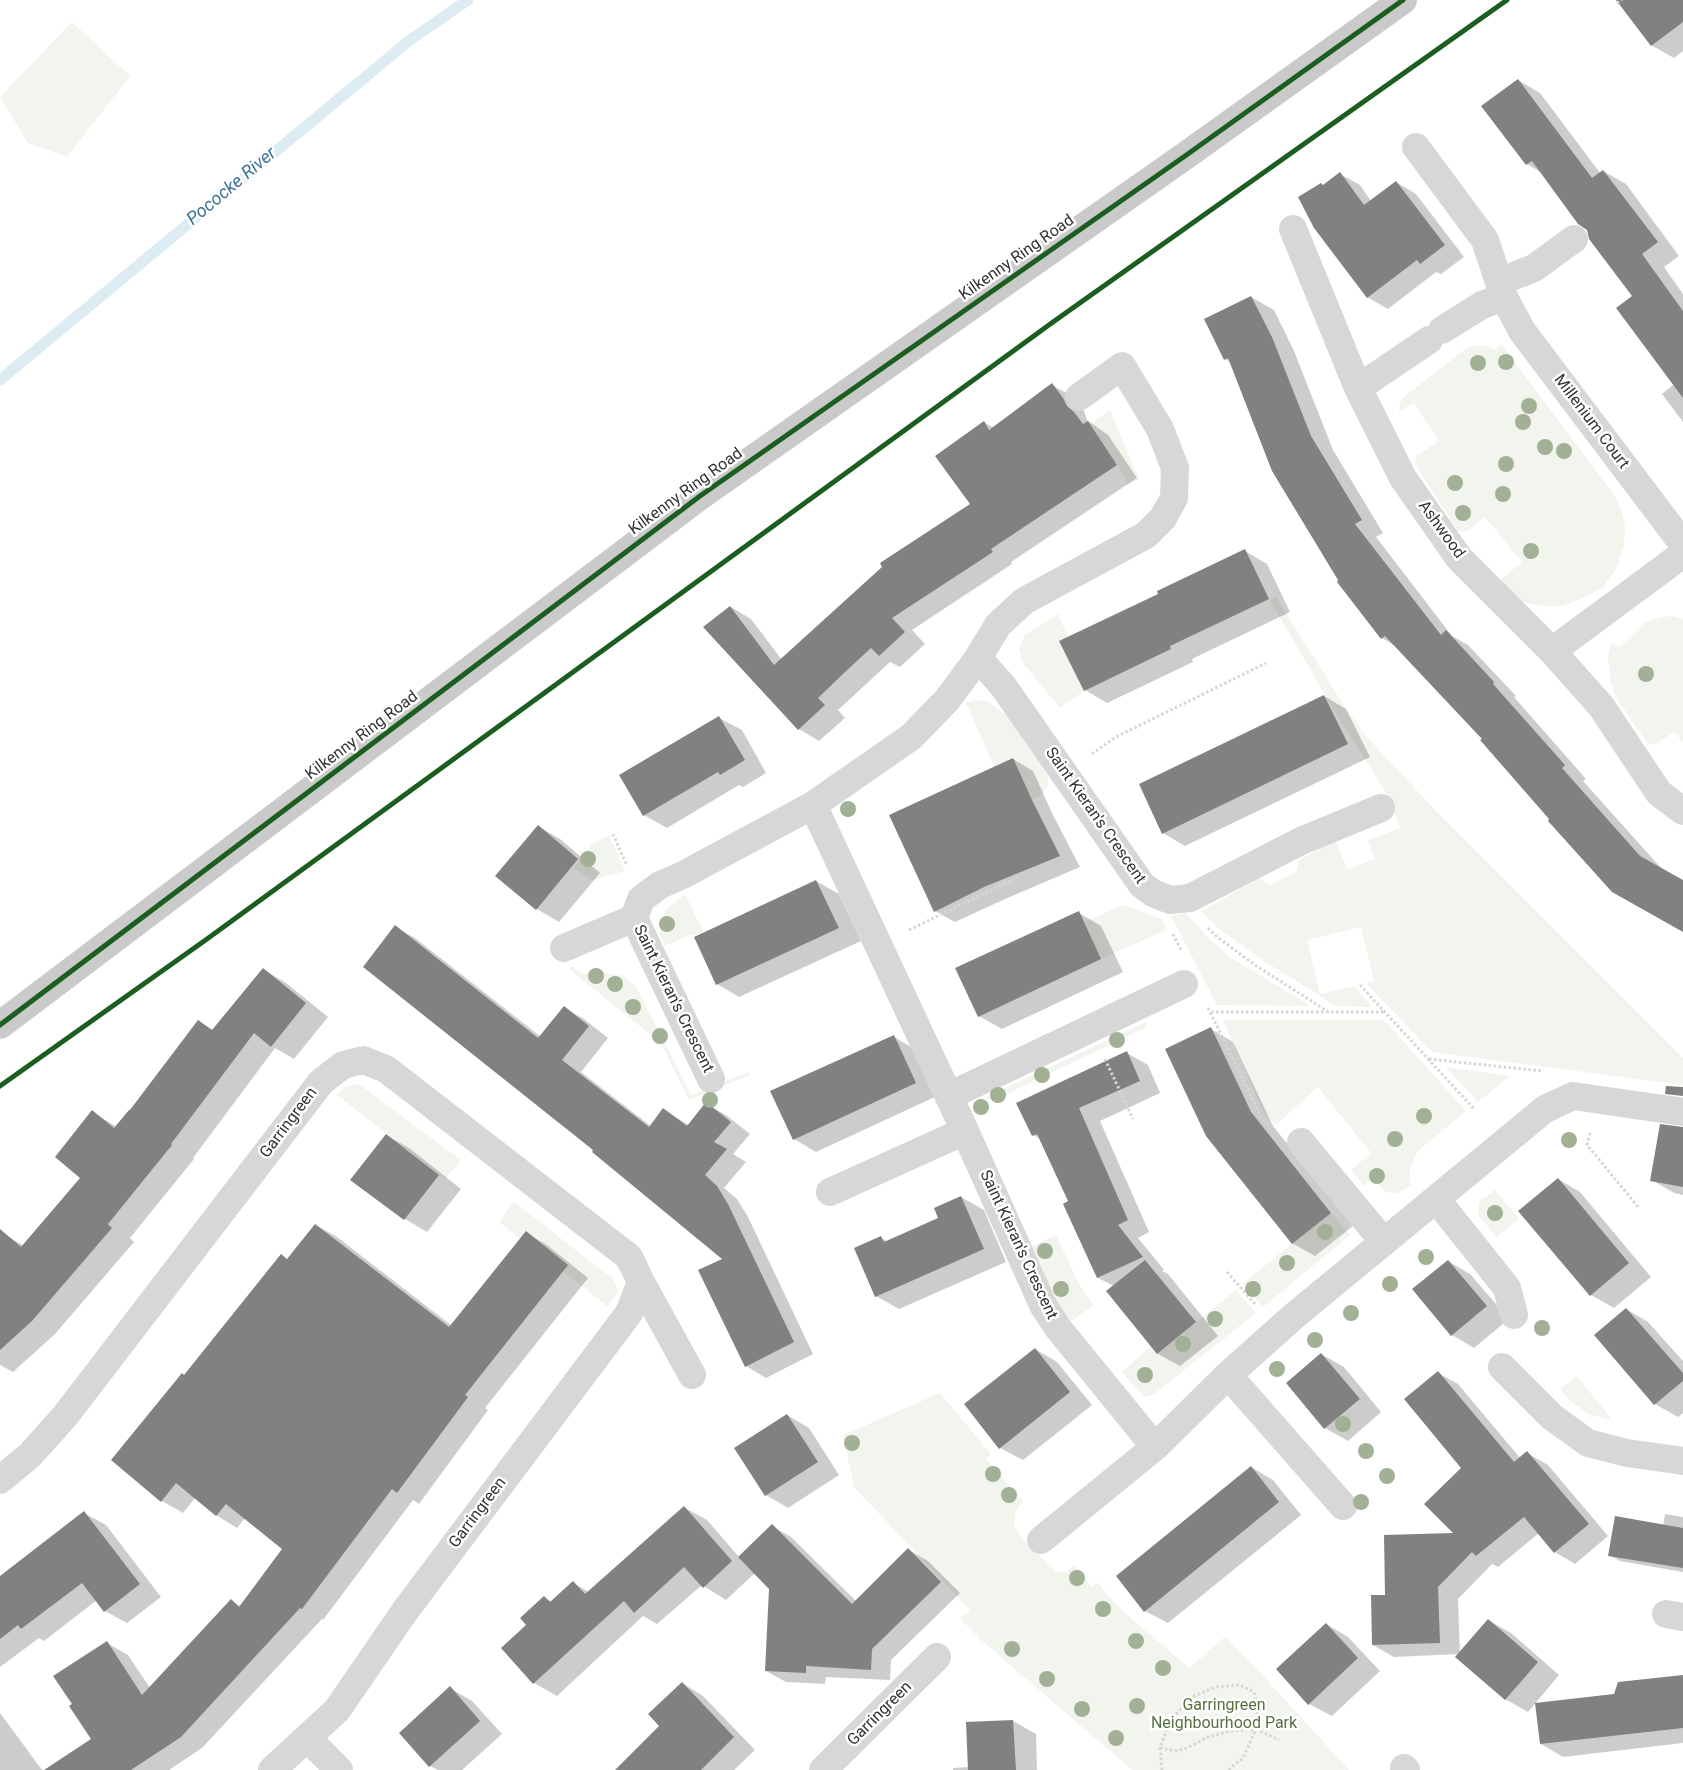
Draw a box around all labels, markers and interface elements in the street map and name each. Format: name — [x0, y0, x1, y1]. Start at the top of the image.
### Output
water label: Pococke River — [183, 143, 281, 231]
street label: Kilkenny Ring Road — [956, 211, 1078, 305]
street label: Millenium Court — [1549, 371, 1633, 473]
street label: Kilkenny Ring Road — [625, 444, 747, 540]
street label: Ashwood — [1414, 497, 1468, 563]
street label: Kilkenny Ring Road — [302, 687, 422, 785]
street label: Saint Kieran's Crescent — [1041, 744, 1149, 888]
street label: Saint Kieran's Crescent — [629, 922, 717, 1076]
street label: Garringreen — [256, 1084, 322, 1162]
street label: Saint Kieran's Crescent — [975, 1167, 1061, 1323]
street label: Garringreen — [445, 1474, 511, 1552]
street label: Garringreen — [844, 1678, 916, 1750]
park label: Garringreen Neighbourhood Park — [1151, 1696, 1297, 1734]

